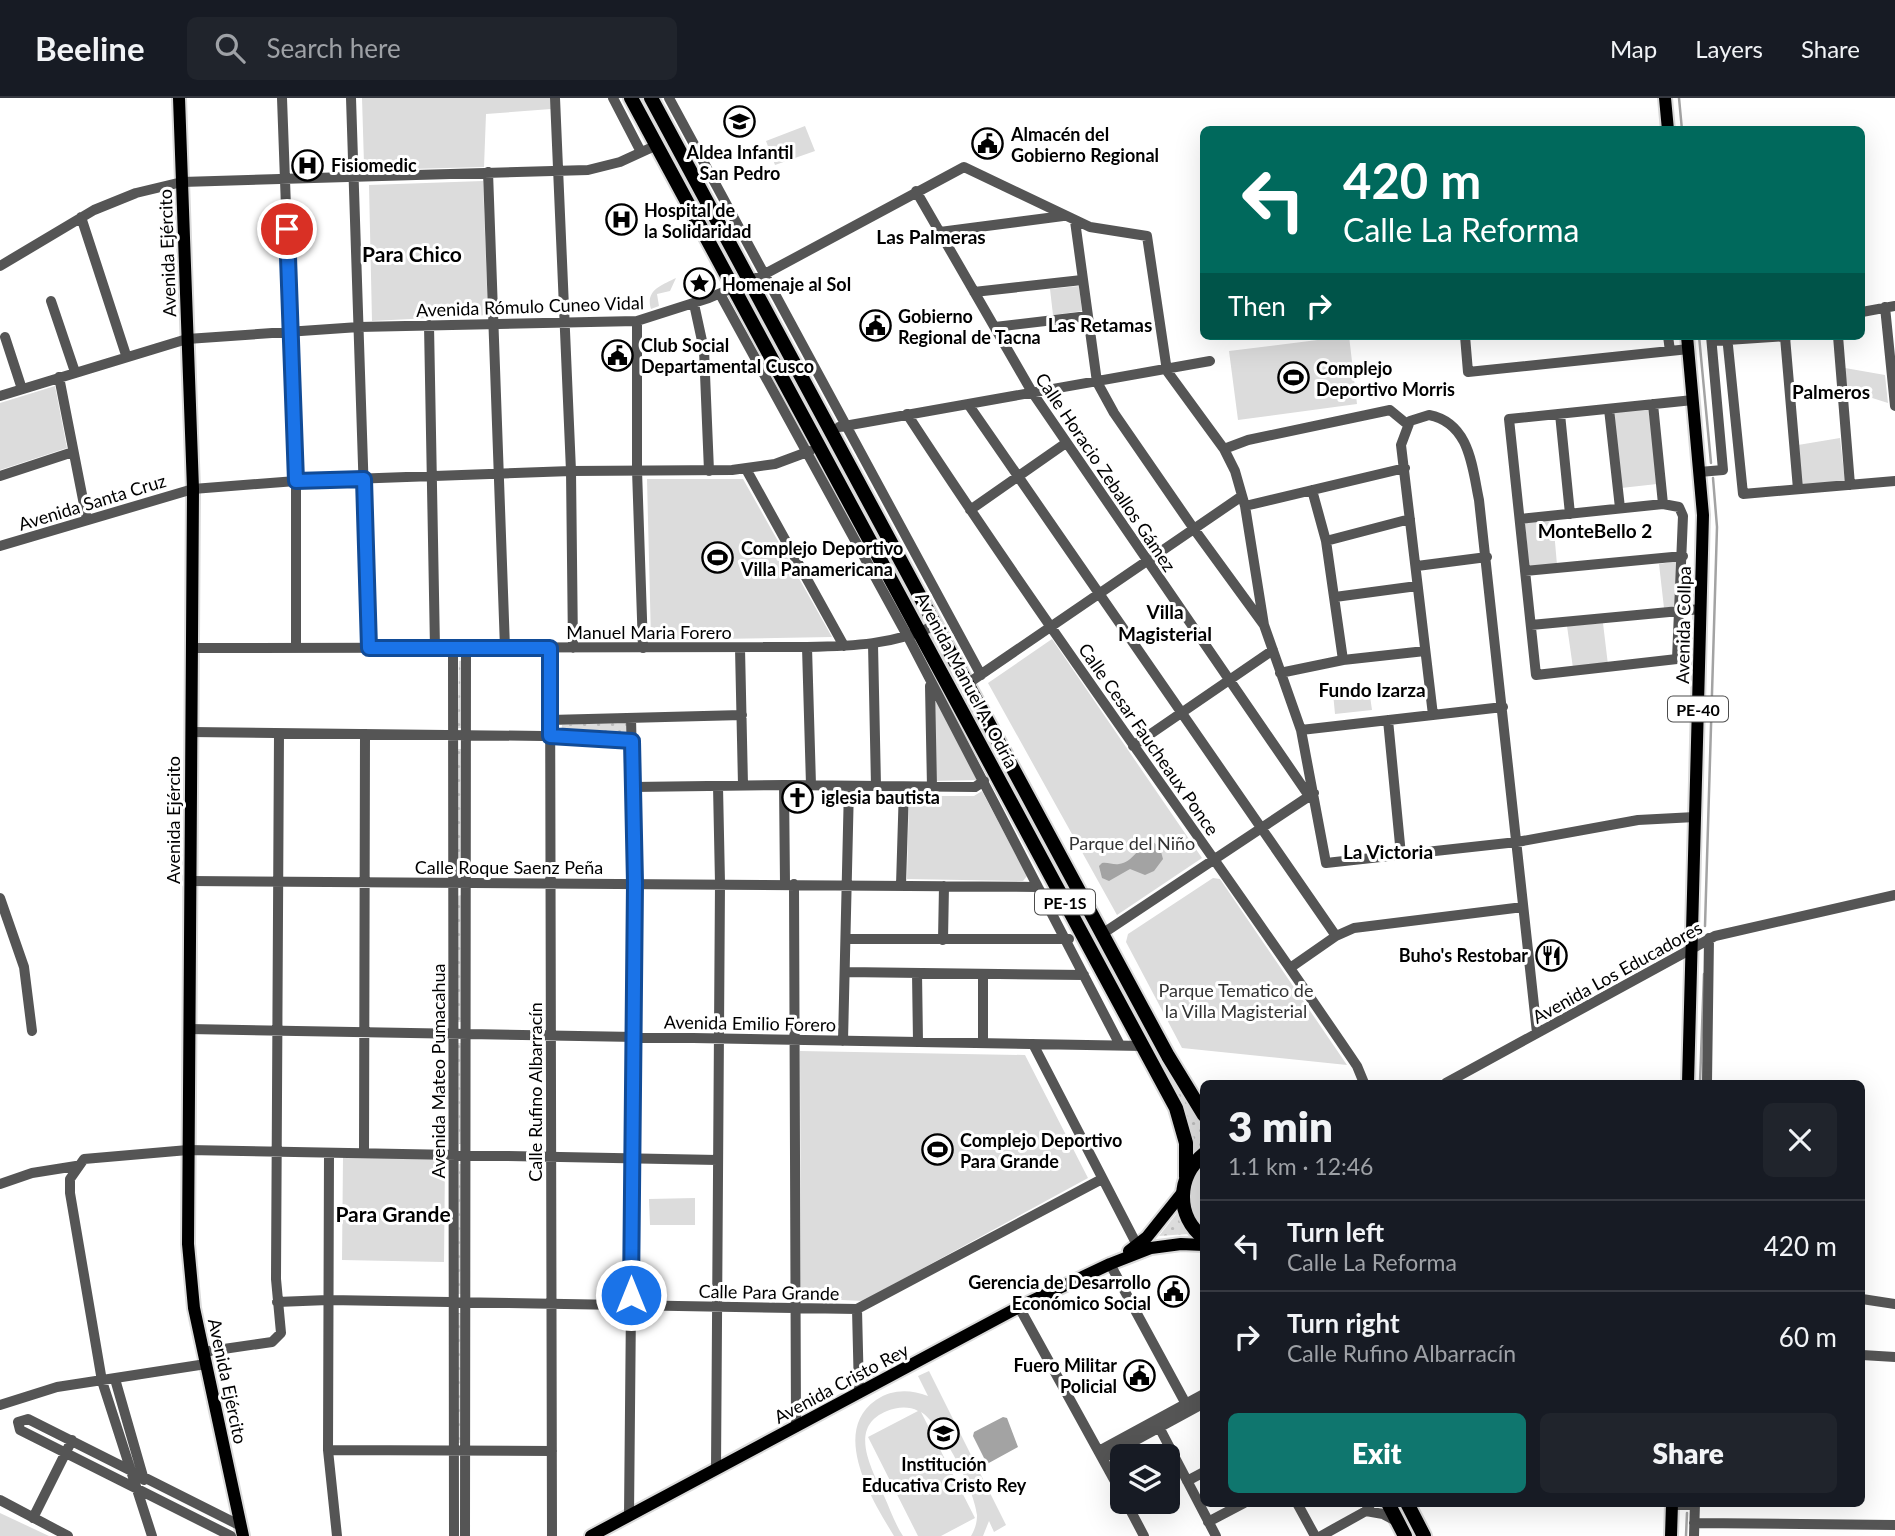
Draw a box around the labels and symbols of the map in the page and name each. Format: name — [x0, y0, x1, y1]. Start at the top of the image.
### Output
school or university icon: Aldea Infantil San Pedro — [723, 104, 757, 138]
place label: Almacén del Gobierno Regional — [1010, 123, 1159, 166]
public building icon: Almacén del Gobierno Regional — [971, 127, 1005, 161]
place label: Aldea Infantil San Pedro — [685, 141, 794, 184]
hospital icon: Fisiomedic — [291, 148, 325, 182]
place label: Fisiomedic — [331, 154, 417, 176]
street label: Avenida Ejército — [154, 189, 180, 317]
pin — [257, 199, 317, 259]
place label: Hospital de la Solidaridad — [644, 199, 751, 242]
hospital icon: Hospital de la Solidaridad — [604, 203, 638, 237]
district label: Las Palmeras — [876, 225, 986, 248]
district label: Para Chico — [362, 241, 462, 266]
place icon: Homenaje al Sol — [682, 267, 716, 301]
place label: Homenaje al Sol — [722, 273, 851, 295]
street label: Avenida Rómulo Cuneo Vidal — [416, 291, 644, 321]
place label: Gobierno Regional de Tacna — [898, 305, 1041, 348]
public building icon: Gobierno Regional de Tacna — [858, 309, 892, 343]
district label: Las Retamas — [1048, 313, 1152, 336]
place label: Club Social Departamental Cusco — [641, 334, 814, 377]
public building icon: Club Social Departamental Cusco — [601, 338, 635, 372]
place label: Complejo Deportivo Morris — [1316, 357, 1455, 400]
sports icon: Complejo Deportivo Morris — [1276, 361, 1310, 395]
street label: Calle Horacio Zeballos Gámez — [1031, 368, 1181, 576]
district label: Palmeros — [1792, 380, 1870, 403]
street label: Avenida Santa Cruz — [16, 469, 168, 535]
district label: MonteBello 2 — [1538, 519, 1652, 542]
place label: Complejo Deportivo Villa Panamericana — [740, 537, 903, 580]
sports icon: Complejo Deportivo Villa Panamericana — [701, 541, 735, 575]
street label: Avenida Collpa — [1671, 566, 1695, 684]
street label: Avenida Manuel A. Odría — [911, 588, 1023, 772]
district label: Villa Magisterial — [1118, 600, 1212, 645]
street label: Manuel Maria Forero — [566, 621, 732, 643]
street label: Calle Cesar Faucheaux Ponce — [1074, 639, 1224, 839]
district label: Fundo Izarza — [1318, 678, 1426, 701]
road number: PE-40 — [1668, 696, 1728, 722]
street label: Avenida Ejército — [162, 756, 184, 884]
church icon: iglesia bautista — [781, 780, 815, 814]
place label: iglesia bautista — [821, 786, 940, 808]
park label: Parque del Niño — [1069, 832, 1195, 854]
district label: La Victoria — [1343, 840, 1433, 863]
street label: Calle Roque Saenz Peña — [415, 856, 603, 878]
road number: PE-1S — [1035, 890, 1095, 915]
street label: Avenida Los Educadores — [1528, 916, 1706, 1028]
restaurant icon: Buho's Restobar — [1534, 938, 1568, 972]
place label: Buho's Restobar — [1399, 944, 1528, 966]
street label: Avenida Mateo Pumacahua — [427, 963, 449, 1179]
park label: Parque Tematico de la Villa Magisterial — [1159, 979, 1313, 1022]
street label: Calle Rufino Albarracín — [524, 1002, 546, 1182]
street label: Avenida Emilio Forero — [664, 1010, 836, 1036]
place label: Complejo Deportivo Para Grande — [960, 1129, 1122, 1172]
sports icon: Complejo Deportivo Para Grande — [920, 1133, 954, 1167]
district label: Para Grande — [335, 1201, 451, 1226]
position arrow — [594, 1258, 668, 1332]
place label: Gerencia de Desarrollo Económico Social — [968, 1271, 1151, 1314]
public building icon: Gerencia de Desarrollo Económico Social — [1157, 1275, 1191, 1309]
street label: Calle Para Grande — [698, 1280, 840, 1304]
street label: Avenida Ejército — [204, 1316, 252, 1446]
street label: Avenida Cristo Rey — [770, 1338, 913, 1428]
place label: Fuero Militar Policial — [1013, 1354, 1117, 1397]
public building icon: Fuero Militar Policial — [1123, 1358, 1157, 1392]
school or university icon: Institución Educativa Cristo Rey — [927, 1417, 961, 1451]
place label: Institución Educativa Cristo Rey — [862, 1453, 1027, 1496]

